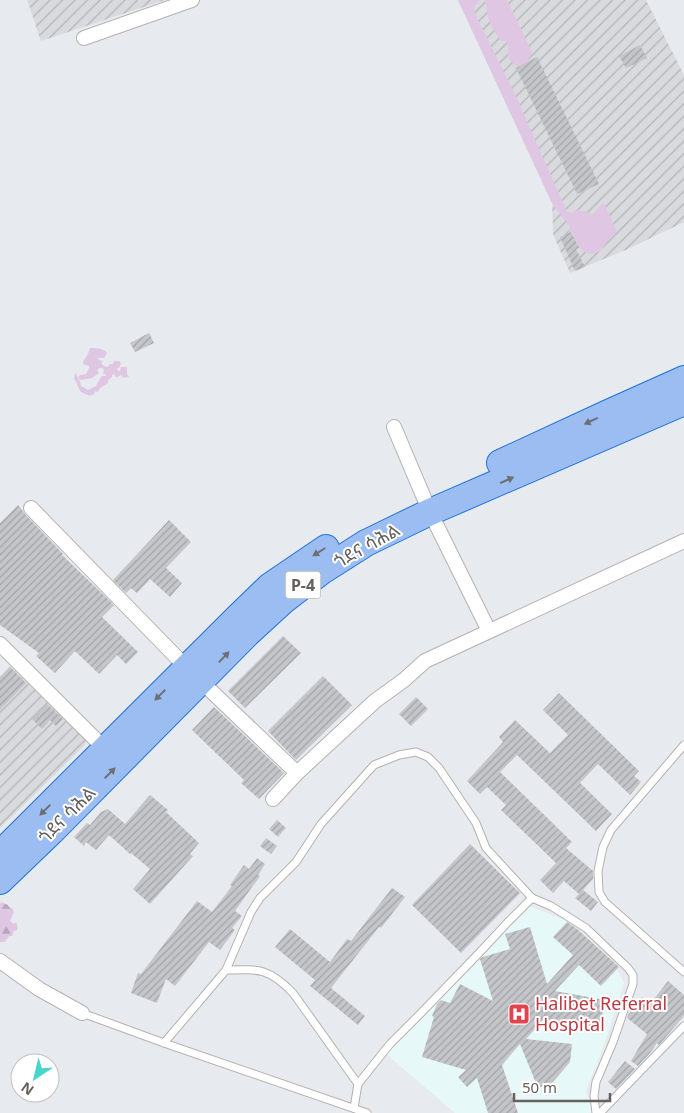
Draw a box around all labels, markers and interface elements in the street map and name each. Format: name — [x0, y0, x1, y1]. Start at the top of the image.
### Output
one-way arrow — [584, 416, 599, 425]
one-way arrow — [500, 475, 514, 483]
street label: ጎደና ሳሕል — [329, 517, 404, 573]
one-way arrow — [313, 547, 326, 557]
road number: P-4 — [286, 572, 320, 598]
one-way arrow — [218, 652, 230, 664]
one-way arrow — [154, 689, 166, 701]
one-way arrow — [103, 767, 115, 779]
street label: ጎደና ሳሕል — [32, 780, 100, 848]
one-way arrow — [39, 804, 51, 816]
place label: Halibet Referral Hospital — [535, 991, 667, 1036]
hospital icon: Halibet Referral Hospital — [507, 1002, 531, 1026]
north arrow — [10, 1053, 60, 1103]
scale bar — [514, 1070, 610, 1102]
text: 50 m — [522, 1077, 557, 1097]
text: N — [17, 1078, 37, 1100]

